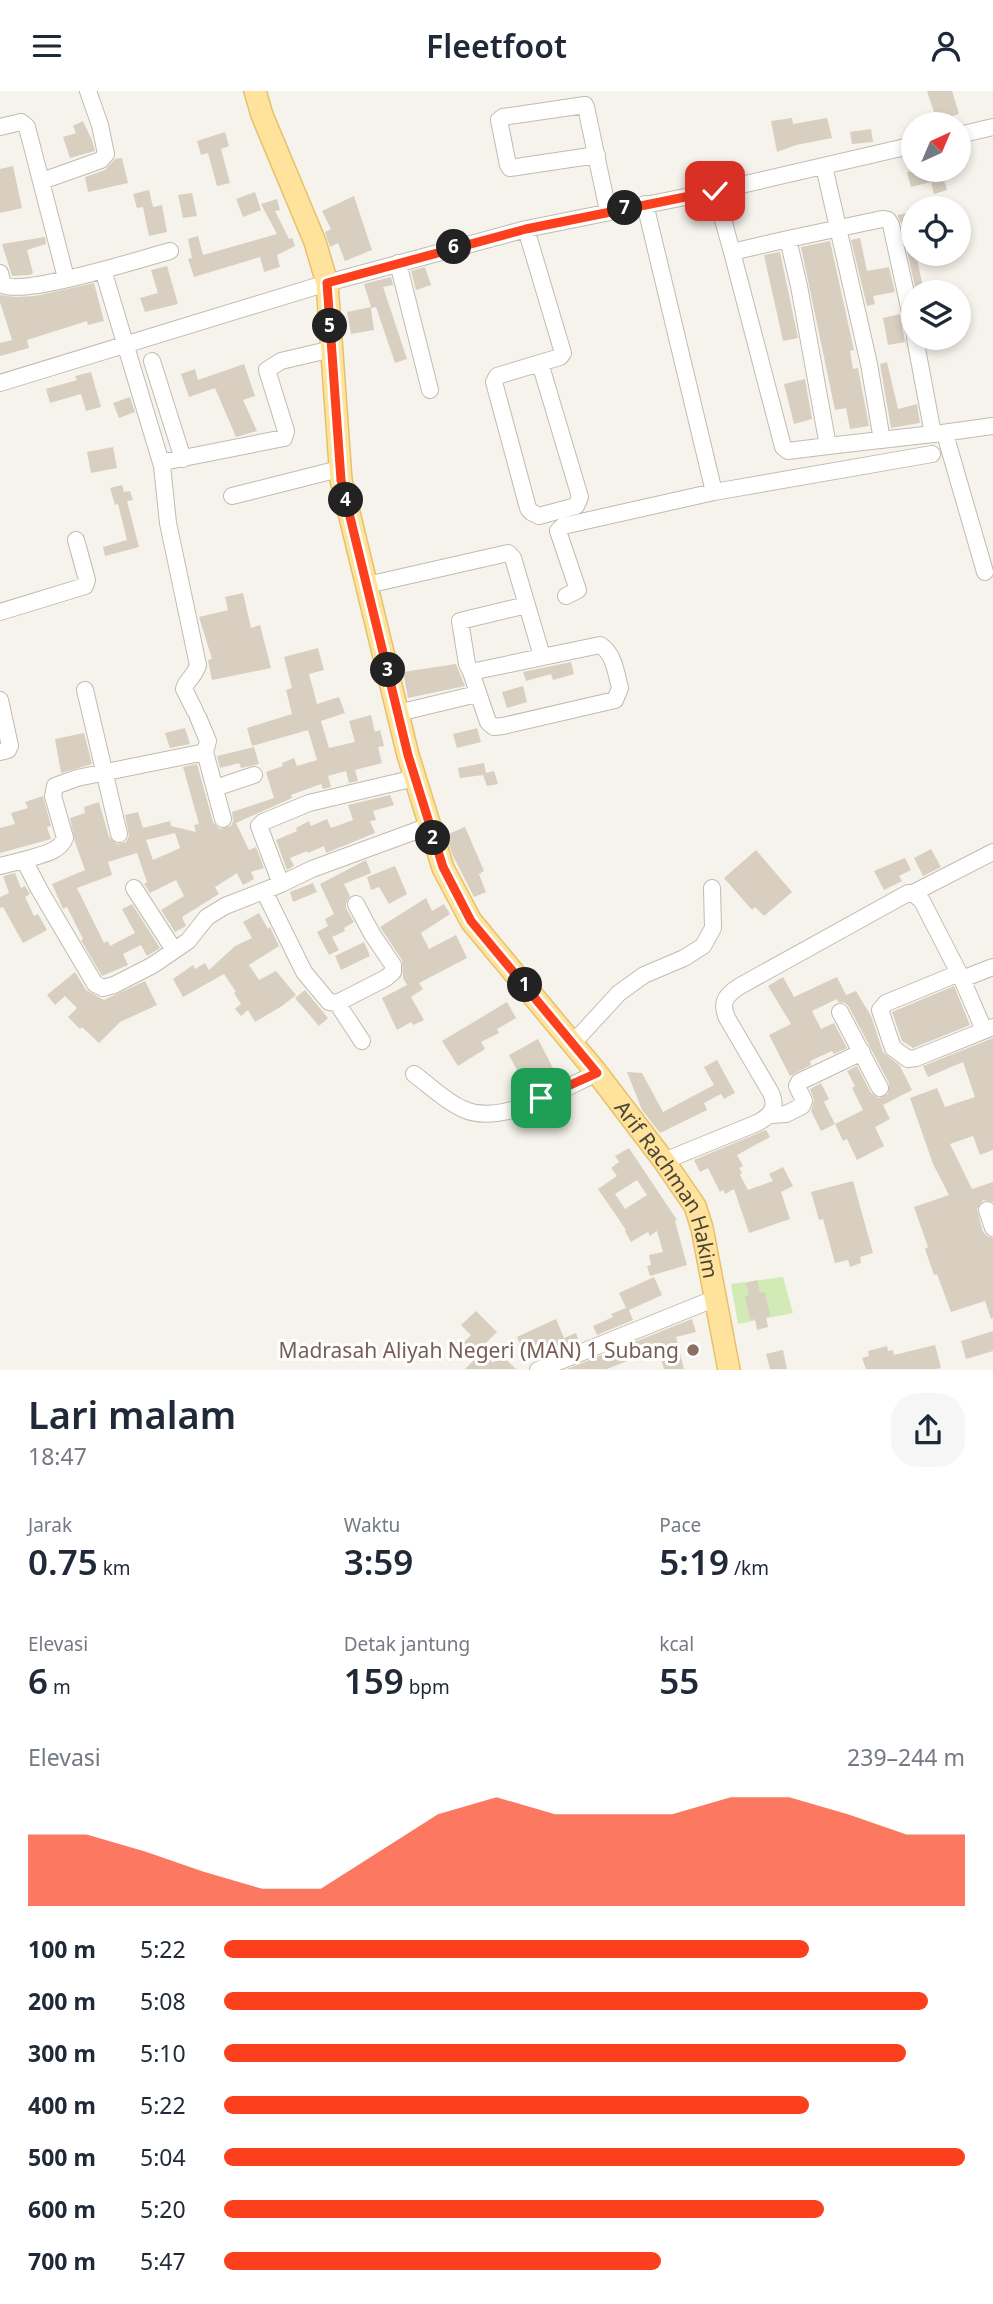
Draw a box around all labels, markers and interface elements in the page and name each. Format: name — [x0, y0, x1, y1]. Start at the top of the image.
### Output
text: Fleetfoot — [426, 24, 567, 67]
icon: menu — [28, 27, 66, 65]
icon: person — [927, 27, 965, 65]
north arrow — [901, 112, 971, 182]
map controls — [901, 112, 971, 350]
pin — [685, 161, 745, 221]
icon: check — [696, 172, 734, 210]
pin: 7 — [608, 191, 642, 225]
text: 7 — [619, 194, 630, 220]
button: locate — [901, 196, 971, 266]
pin: 6 — [436, 229, 472, 265]
text: 6 — [448, 233, 459, 259]
button: layers — [901, 280, 971, 350]
pin: 5 — [312, 309, 348, 343]
text: 5 — [324, 312, 335, 338]
pin: 4 — [328, 483, 364, 517]
text: 4 — [340, 486, 351, 512]
pin: 3 — [370, 653, 406, 687]
text: 3 — [382, 656, 393, 682]
pin: 2 — [416, 821, 450, 855]
text: 2 — [427, 824, 438, 850]
pin: 1 — [508, 967, 542, 1003]
text: 1 — [519, 971, 530, 997]
pin — [511, 1068, 571, 1128]
icon: arrive — [522, 1079, 560, 1117]
street label: Arif Rachman Hakim — [609, 1094, 725, 1281]
place label: Madrasah Aliyah Negeri (MAN) 1 Subang — [279, 1336, 679, 1364]
marker: Madrasah Aliyah Negeri (MAN) 1 Subang — [685, 1342, 701, 1358]
text: Lari malam — [28, 1388, 236, 1440]
button: share — [891, 1393, 965, 1467]
text: 18:47 — [28, 1440, 87, 1472]
text: Jarak — [28, 1512, 72, 1538]
text: Waktu — [344, 1512, 400, 1538]
text: Pace — [659, 1512, 701, 1538]
text: 0.75 — [28, 1538, 98, 1585]
text: 3:59 — [344, 1538, 413, 1585]
text: 5:19 — [659, 1538, 729, 1585]
text: km — [98, 1555, 131, 1581]
text: /km — [729, 1555, 769, 1581]
text: Elevasi — [28, 1631, 88, 1657]
text: Detak jantung — [344, 1631, 470, 1657]
text: kcal — [659, 1631, 694, 1657]
text: 6 — [28, 1657, 48, 1704]
text: 159 — [344, 1657, 404, 1704]
text: 55 — [659, 1657, 699, 1704]
text: m — [48, 1674, 71, 1700]
text: bpm — [404, 1674, 450, 1700]
text: Elevasi — [28, 1741, 101, 1773]
text: 239–244 m — [847, 1741, 965, 1773]
text: 100 m — [28, 1933, 96, 1965]
text: 5:22 — [140, 1933, 186, 1965]
text: 200 m — [28, 1985, 96, 2017]
text: 5:08 — [140, 1985, 186, 2017]
text: 300 m — [28, 2037, 96, 2069]
text: 5:10 — [140, 2037, 186, 2069]
text: 400 m — [28, 2089, 96, 2121]
text: 5:22 — [140, 2089, 186, 2121]
text: 500 m — [28, 2141, 96, 2173]
text: 5:04 — [140, 2141, 186, 2173]
text: 600 m — [28, 2193, 96, 2225]
text: 5:20 — [140, 2193, 186, 2225]
text: 700 m — [28, 2245, 96, 2277]
text: 5:47 — [140, 2245, 186, 2277]

